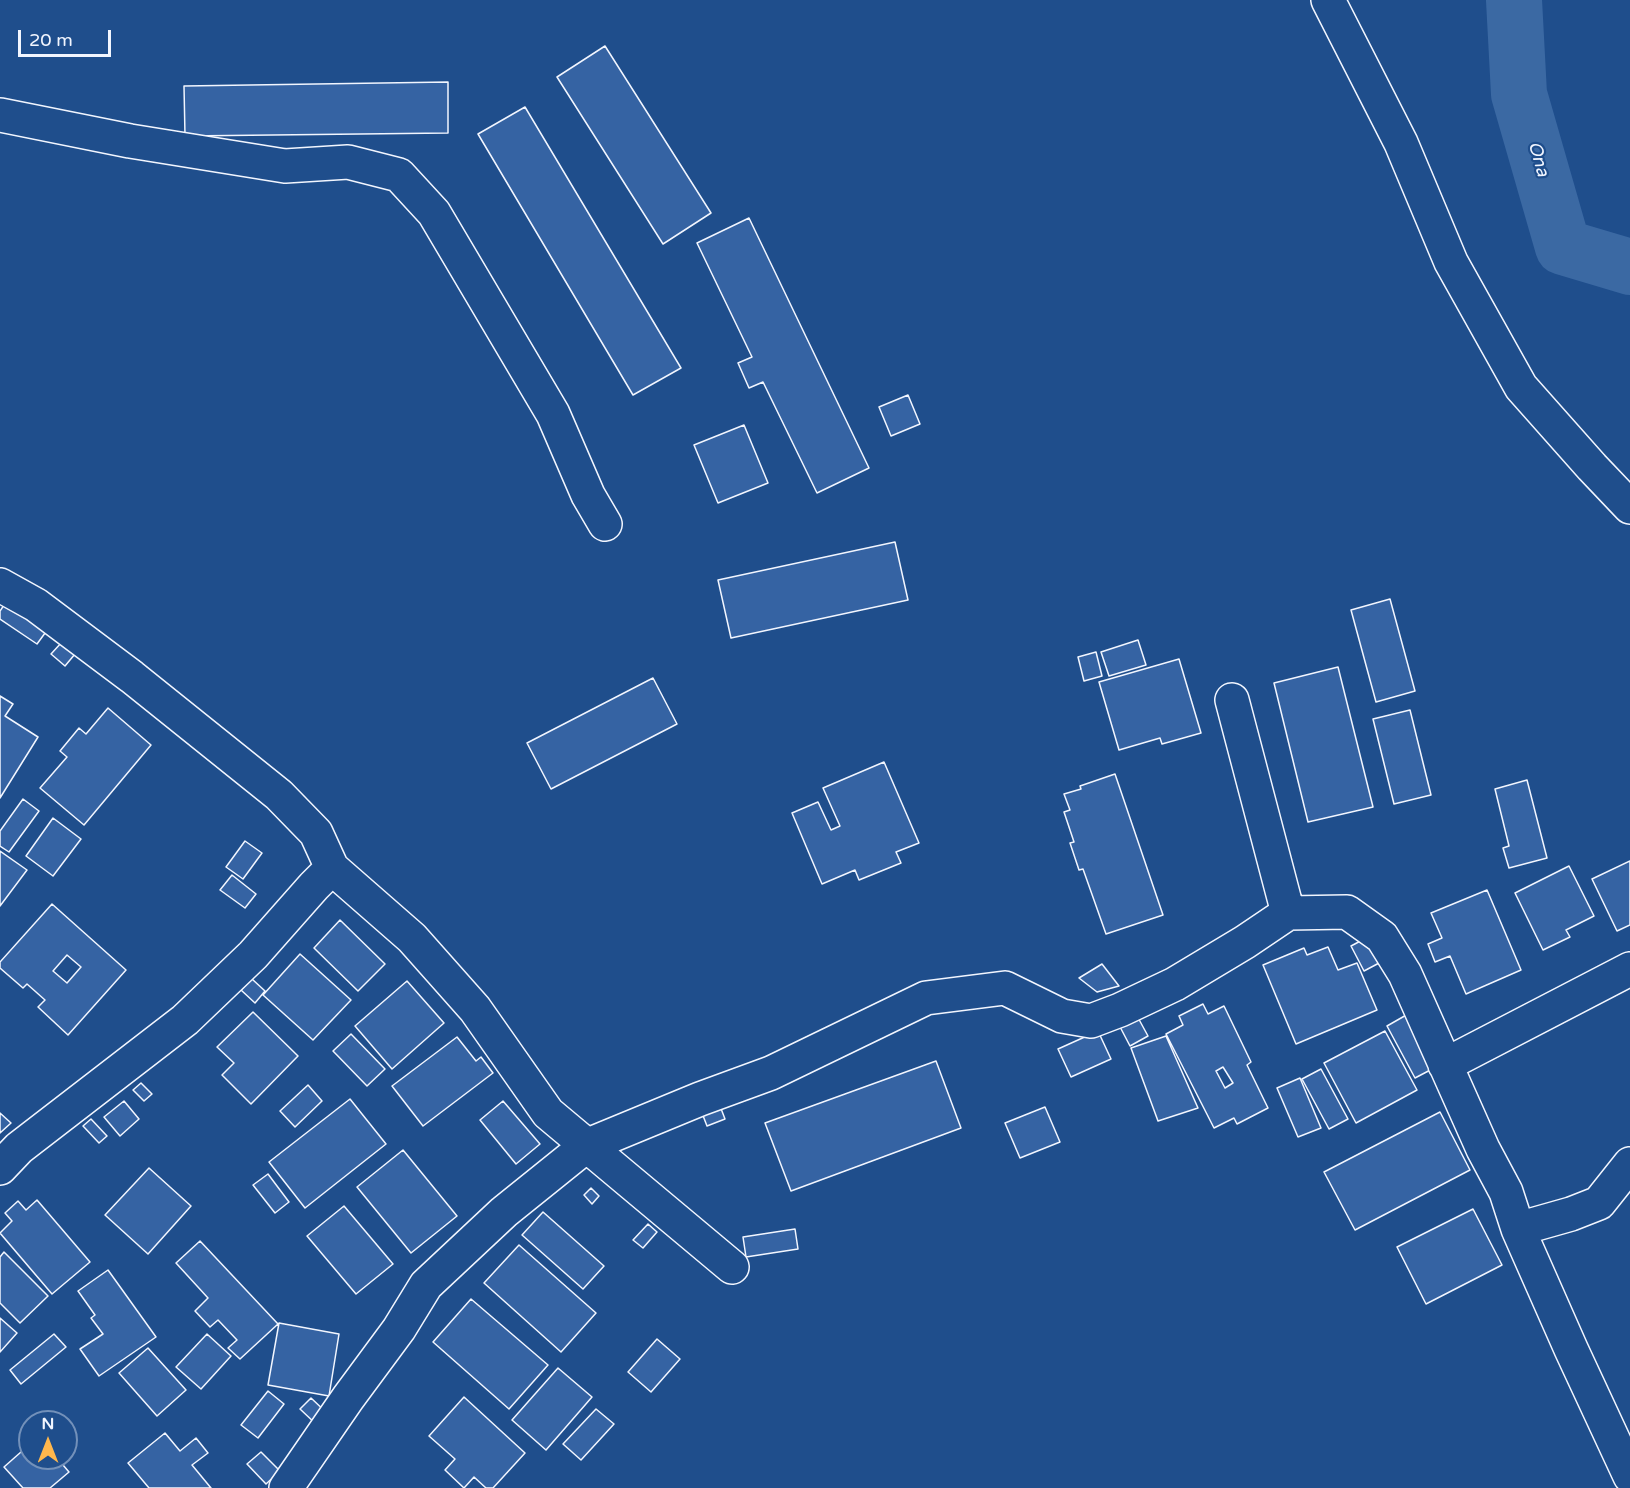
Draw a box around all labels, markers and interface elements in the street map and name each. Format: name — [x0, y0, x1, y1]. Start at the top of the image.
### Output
scale bar — [21, 18, 114, 56]
text: 20 m — [29, 29, 73, 51]
water label: Ona — [1523, 139, 1553, 179]
north arrow — [18, 1410, 78, 1470]
text: N — [42, 1414, 54, 1434]

